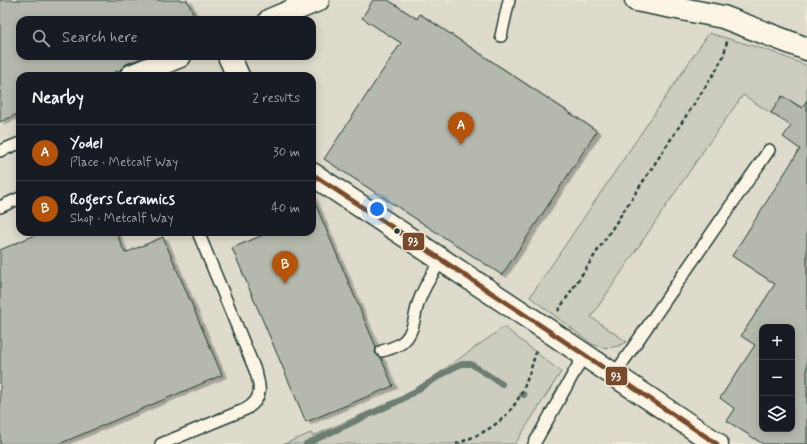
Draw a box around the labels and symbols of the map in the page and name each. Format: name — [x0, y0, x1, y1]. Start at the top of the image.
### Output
pin: A — [448, 112, 474, 145]
your location — [367, 199, 387, 219]
unlabelled marker — [392, 226, 402, 236]
line badge: 93 — [402, 232, 425, 251]
text: 93 — [408, 235, 418, 249]
pin: B — [272, 251, 298, 284]
line badge: 93 — [605, 366, 628, 386]
text: 93 — [611, 370, 621, 384]

